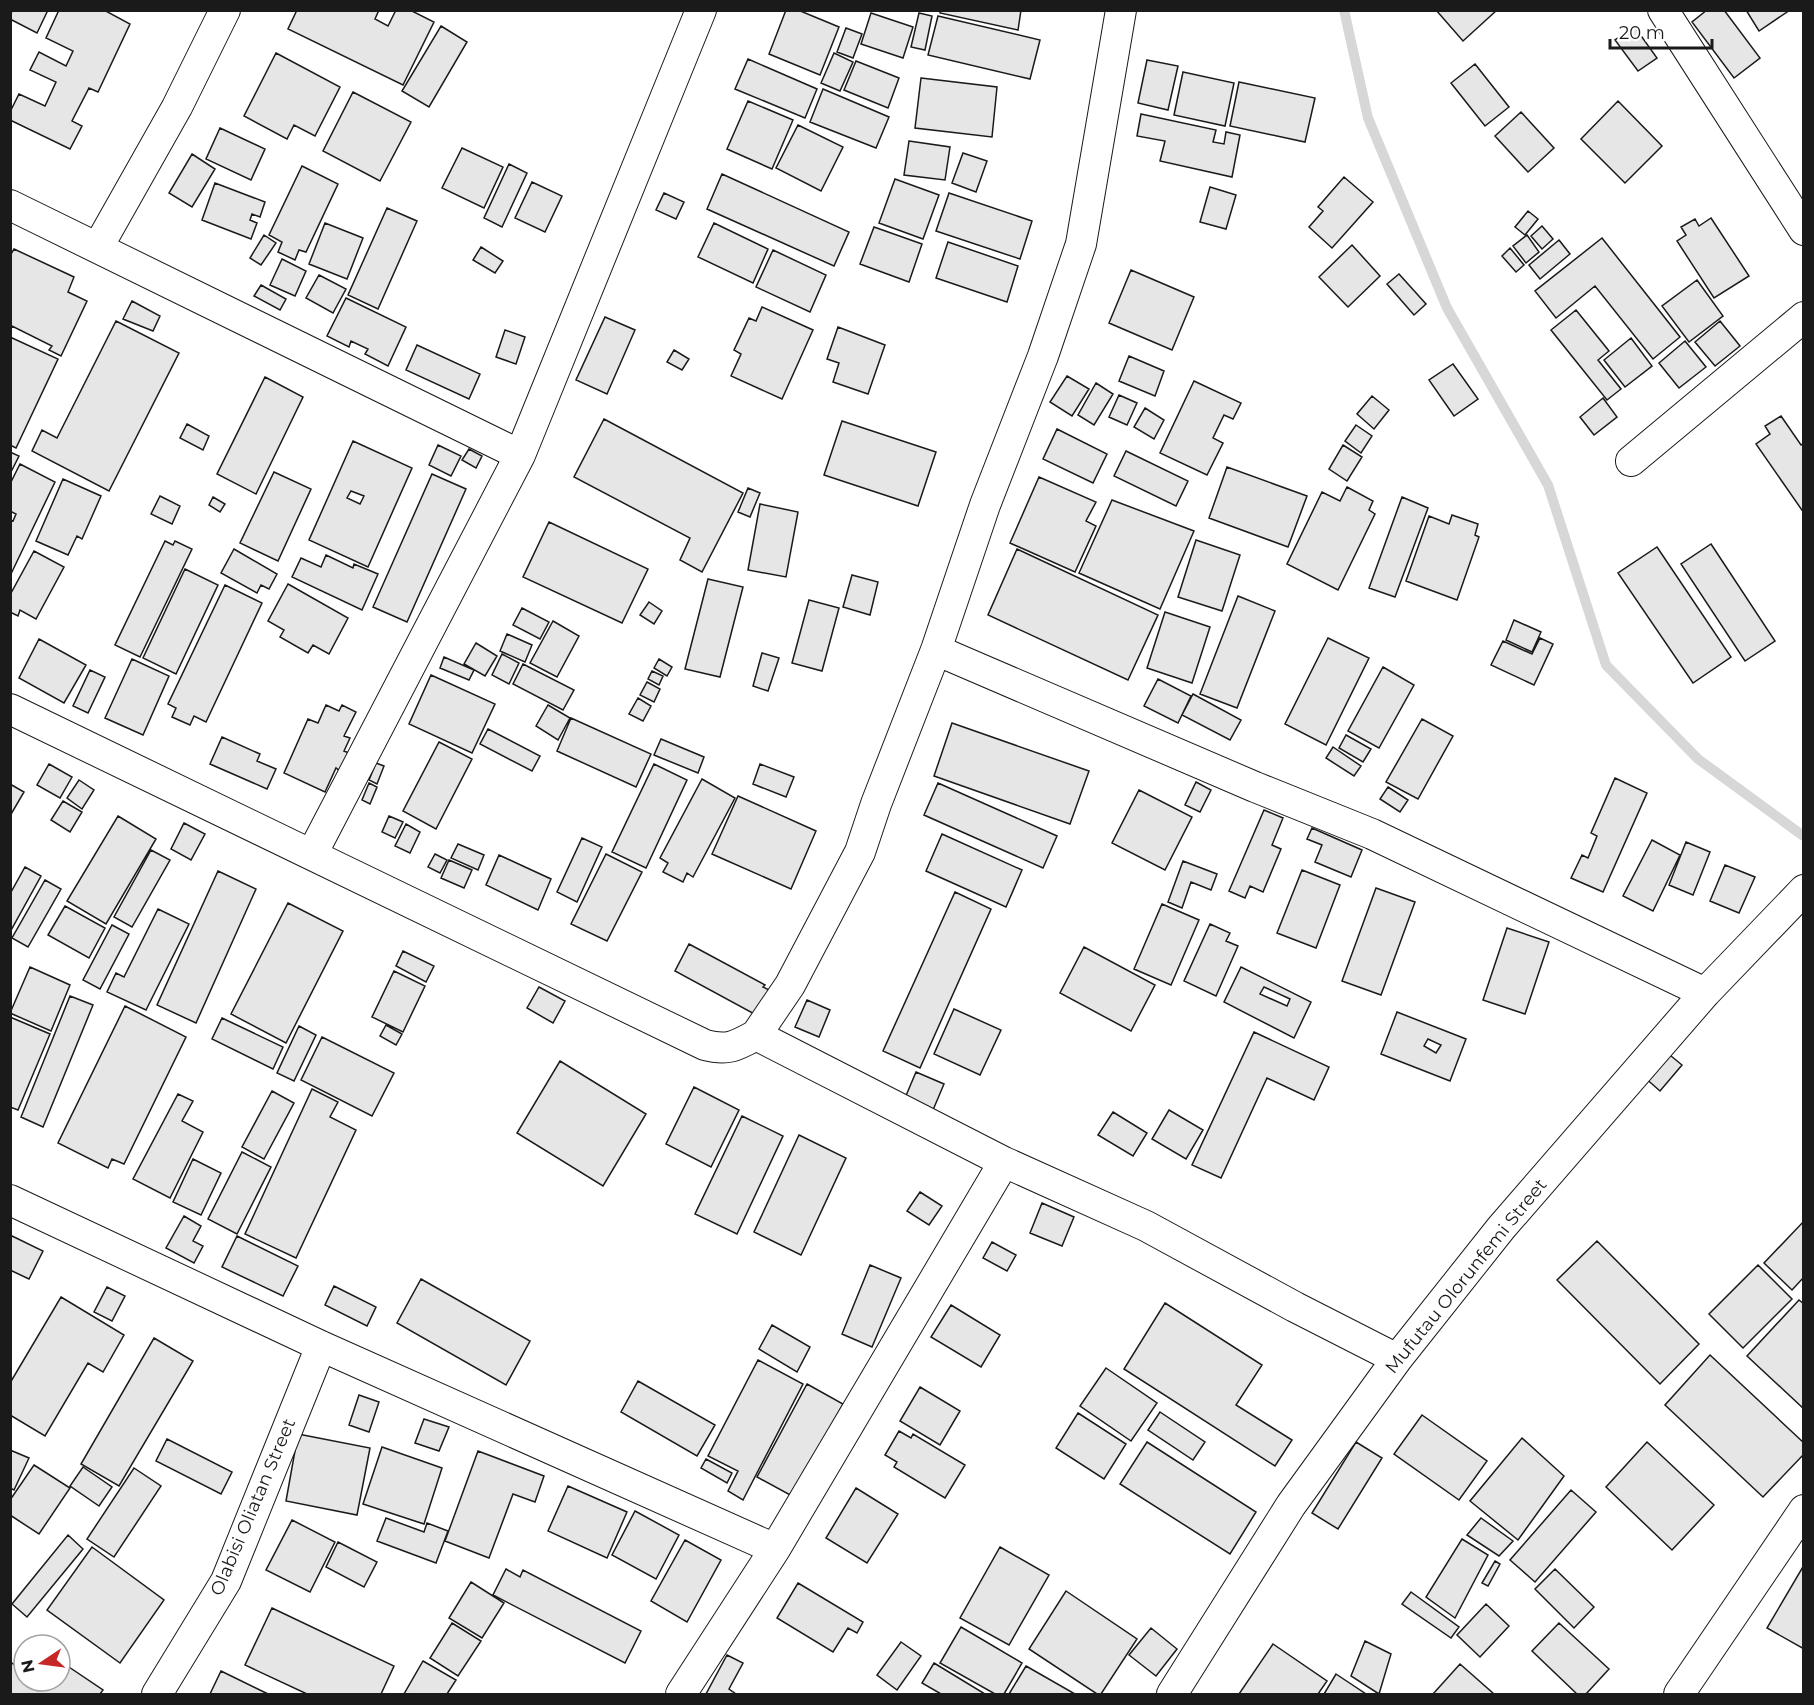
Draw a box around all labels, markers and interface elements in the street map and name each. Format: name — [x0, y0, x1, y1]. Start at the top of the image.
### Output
scale bar — [1610, 12, 1712, 50]
text: 20 m — [1619, 22, 1665, 44]
street label: Mufutau Olorunfemi Street — [1381, 1174, 1551, 1378]
street label: Olabisi Oliatan Street — [206, 1415, 300, 1599]
north arrow — [12, 1633, 72, 1693]
text: N — [17, 1658, 39, 1675]

